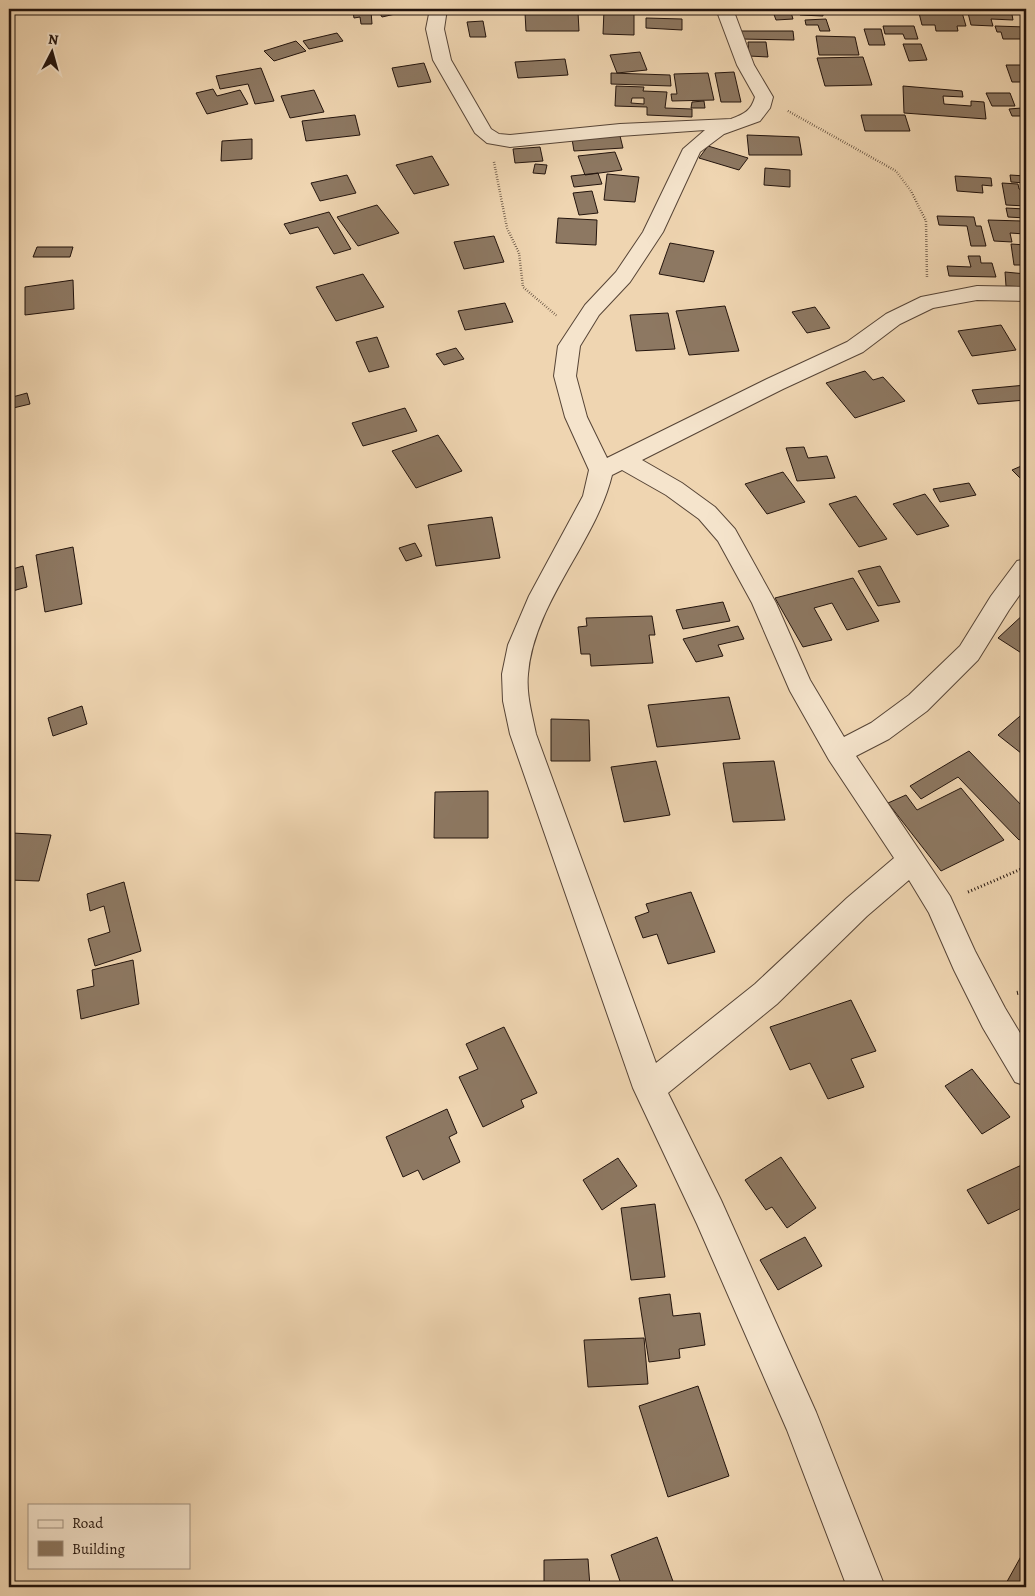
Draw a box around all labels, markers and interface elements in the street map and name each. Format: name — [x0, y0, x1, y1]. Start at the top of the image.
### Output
north arrow — [28, 28, 78, 78]
text: N — [47, 30, 59, 50]
legend — [28, 1504, 190, 1568]
text: Road — [72, 1513, 104, 1533]
text: Building — [72, 1539, 125, 1559]

